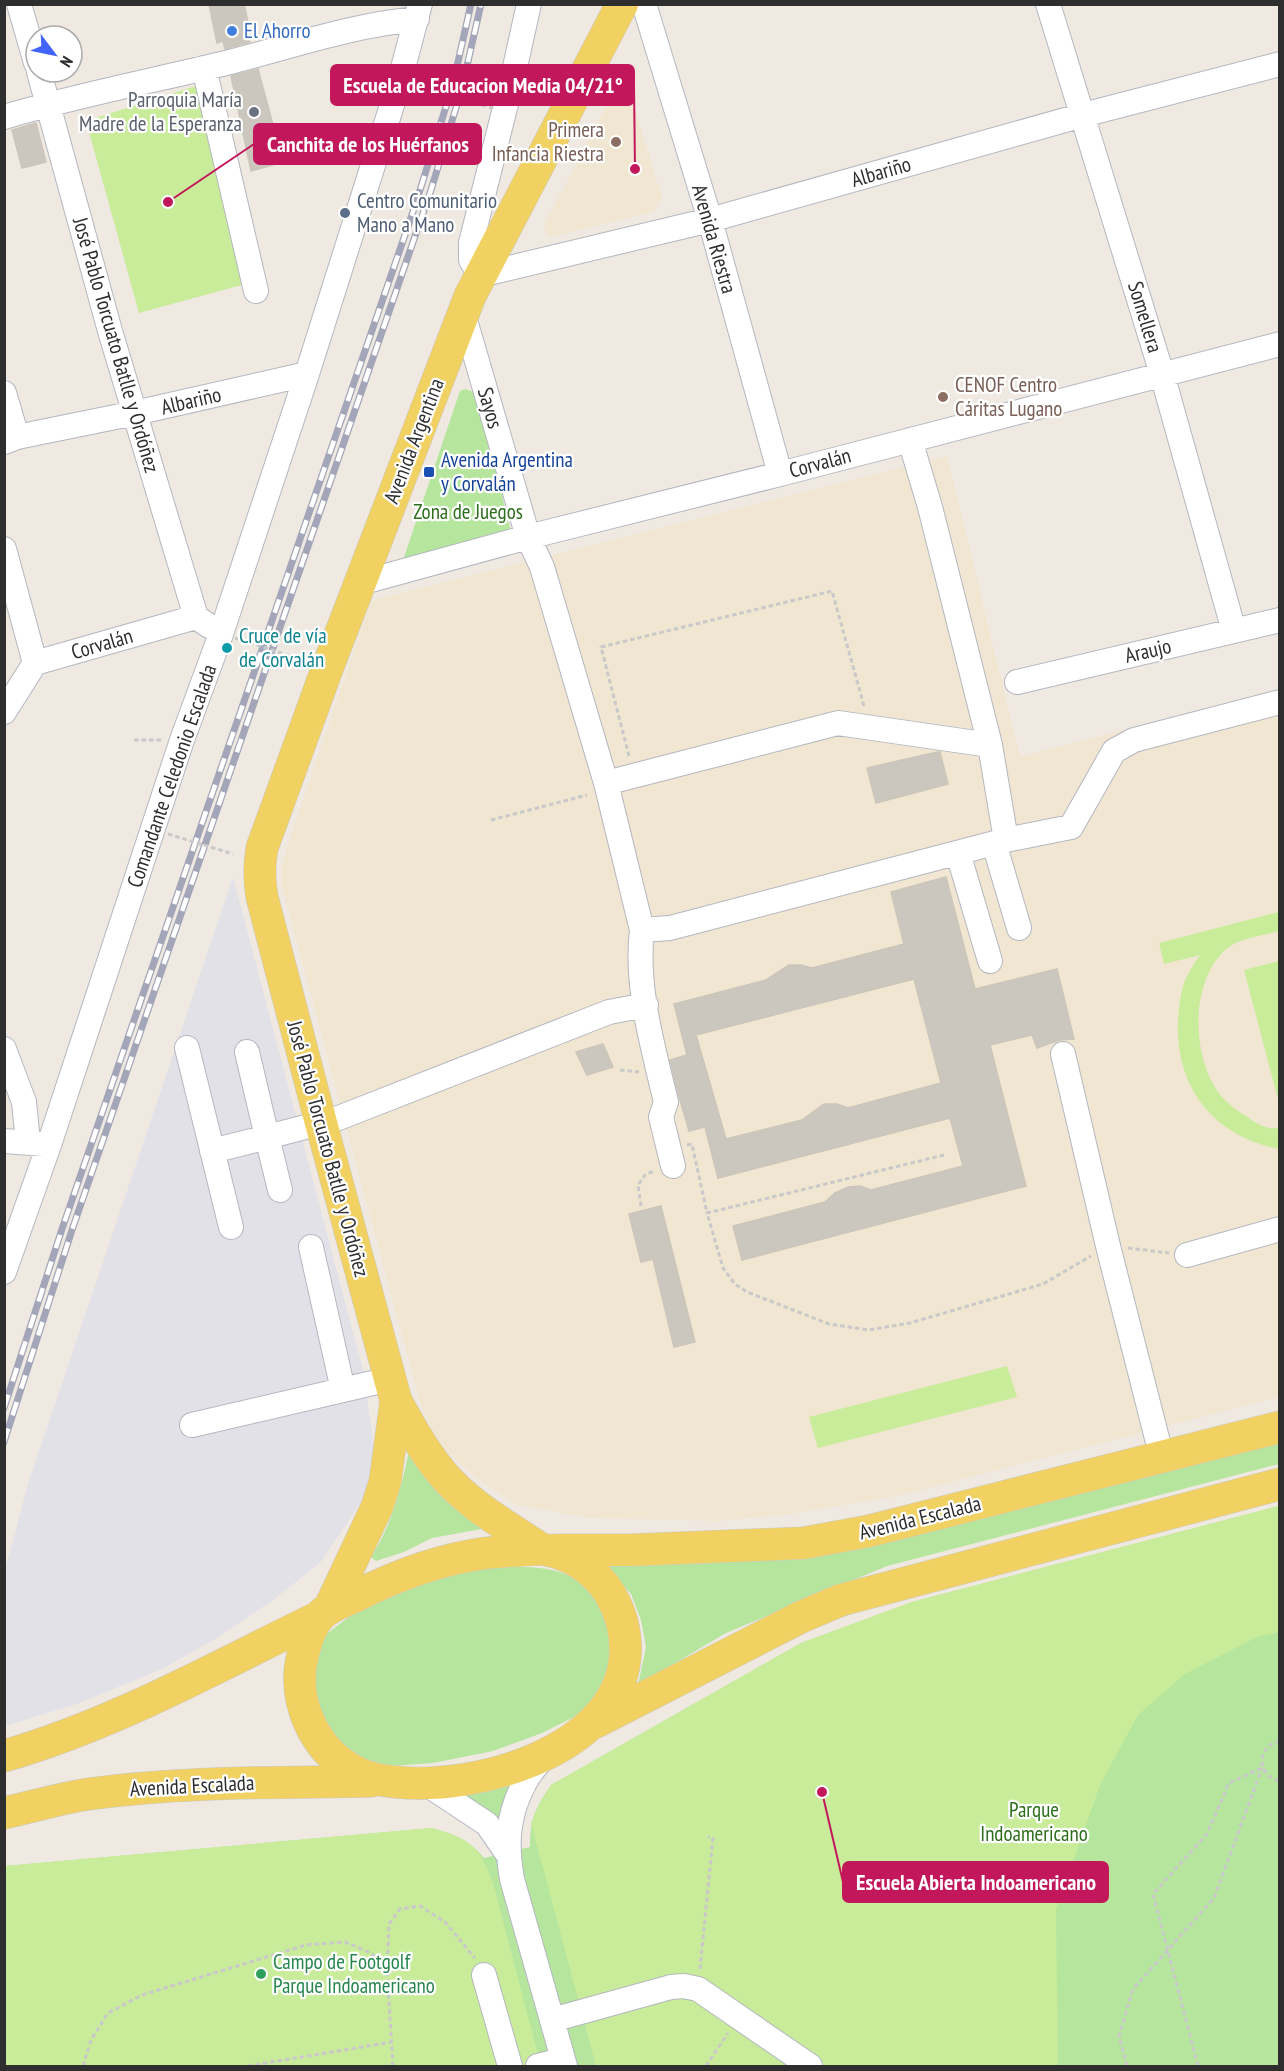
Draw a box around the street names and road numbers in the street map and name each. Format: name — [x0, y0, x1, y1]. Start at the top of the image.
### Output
street label: Albariño — [848, 150, 914, 193]
street label: Avenida Riestra — [686, 181, 743, 296]
street label: José Pablo Torcuato Batlle y Ordóñez — [67, 213, 166, 476]
street label: Somellera — [1122, 278, 1169, 356]
street label: Avenida Argentina — [377, 374, 450, 507]
street label: Albariño — [158, 381, 224, 421]
street label: Sayos — [472, 384, 509, 432]
street label: Corvalán — [786, 441, 854, 484]
street label: Corvalán — [68, 622, 136, 665]
street label: Araujo — [1122, 632, 1174, 669]
street label: Comandante Celedonio Escalada — [121, 661, 222, 891]
street label: José Pablo Torcuato Batlle y Ordóñez — [281, 1017, 376, 1280]
street label: Avenida Escalada — [856, 1489, 984, 1546]
street label: Avenida Escalada — [129, 1769, 255, 1802]

